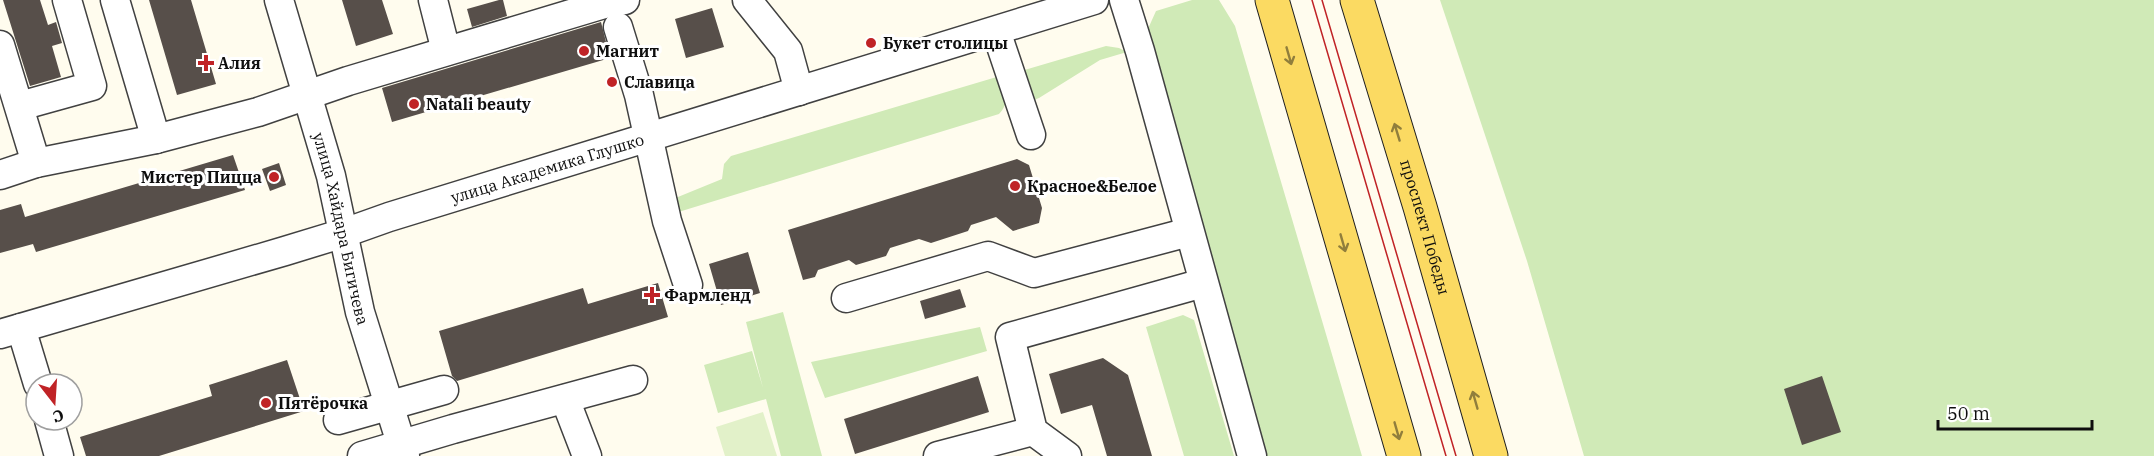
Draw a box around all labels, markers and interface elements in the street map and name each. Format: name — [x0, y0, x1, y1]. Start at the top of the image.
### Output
place label: Букет столицы — [883, 33, 1008, 53]
marker: Букет столицы — [864, 36, 878, 50]
place label: Магнит — [596, 41, 659, 61]
marker: Магнит — [577, 44, 591, 58]
one-way arrow — [1284, 46, 1295, 65]
place label: Алия — [218, 53, 261, 73]
marker: Алия — [199, 56, 213, 70]
place label: Славица — [624, 72, 695, 92]
marker: Славица — [605, 75, 619, 89]
place label: Natali beauty — [426, 94, 532, 114]
marker: Natali beauty — [407, 97, 421, 111]
one-way arrow — [1391, 123, 1402, 142]
street label: улица Академика Глушко — [448, 129, 646, 207]
street label: улица Хайдара Бигичева — [309, 130, 373, 328]
street label: проспект Победы — [1396, 157, 1455, 297]
place label: Мистер Пицца — [141, 167, 262, 187]
marker: Мистер Пицца — [267, 170, 281, 184]
place label: Красное&Белое — [1027, 176, 1157, 196]
marker: Красное&Белое — [1008, 179, 1022, 193]
one-way arrow — [1338, 234, 1349, 253]
place label: Фармленд — [664, 285, 752, 305]
marker: Фармленд — [645, 288, 659, 302]
north arrow — [24, 372, 84, 432]
one-way arrow — [1469, 391, 1480, 410]
place label: Пятёрочка — [278, 393, 368, 413]
scale bar — [1938, 393, 2092, 431]
marker: Пятёрочка — [259, 396, 273, 410]
text: 50 m — [1947, 402, 1990, 425]
text: С — [50, 405, 66, 427]
one-way arrow — [1392, 421, 1403, 440]

